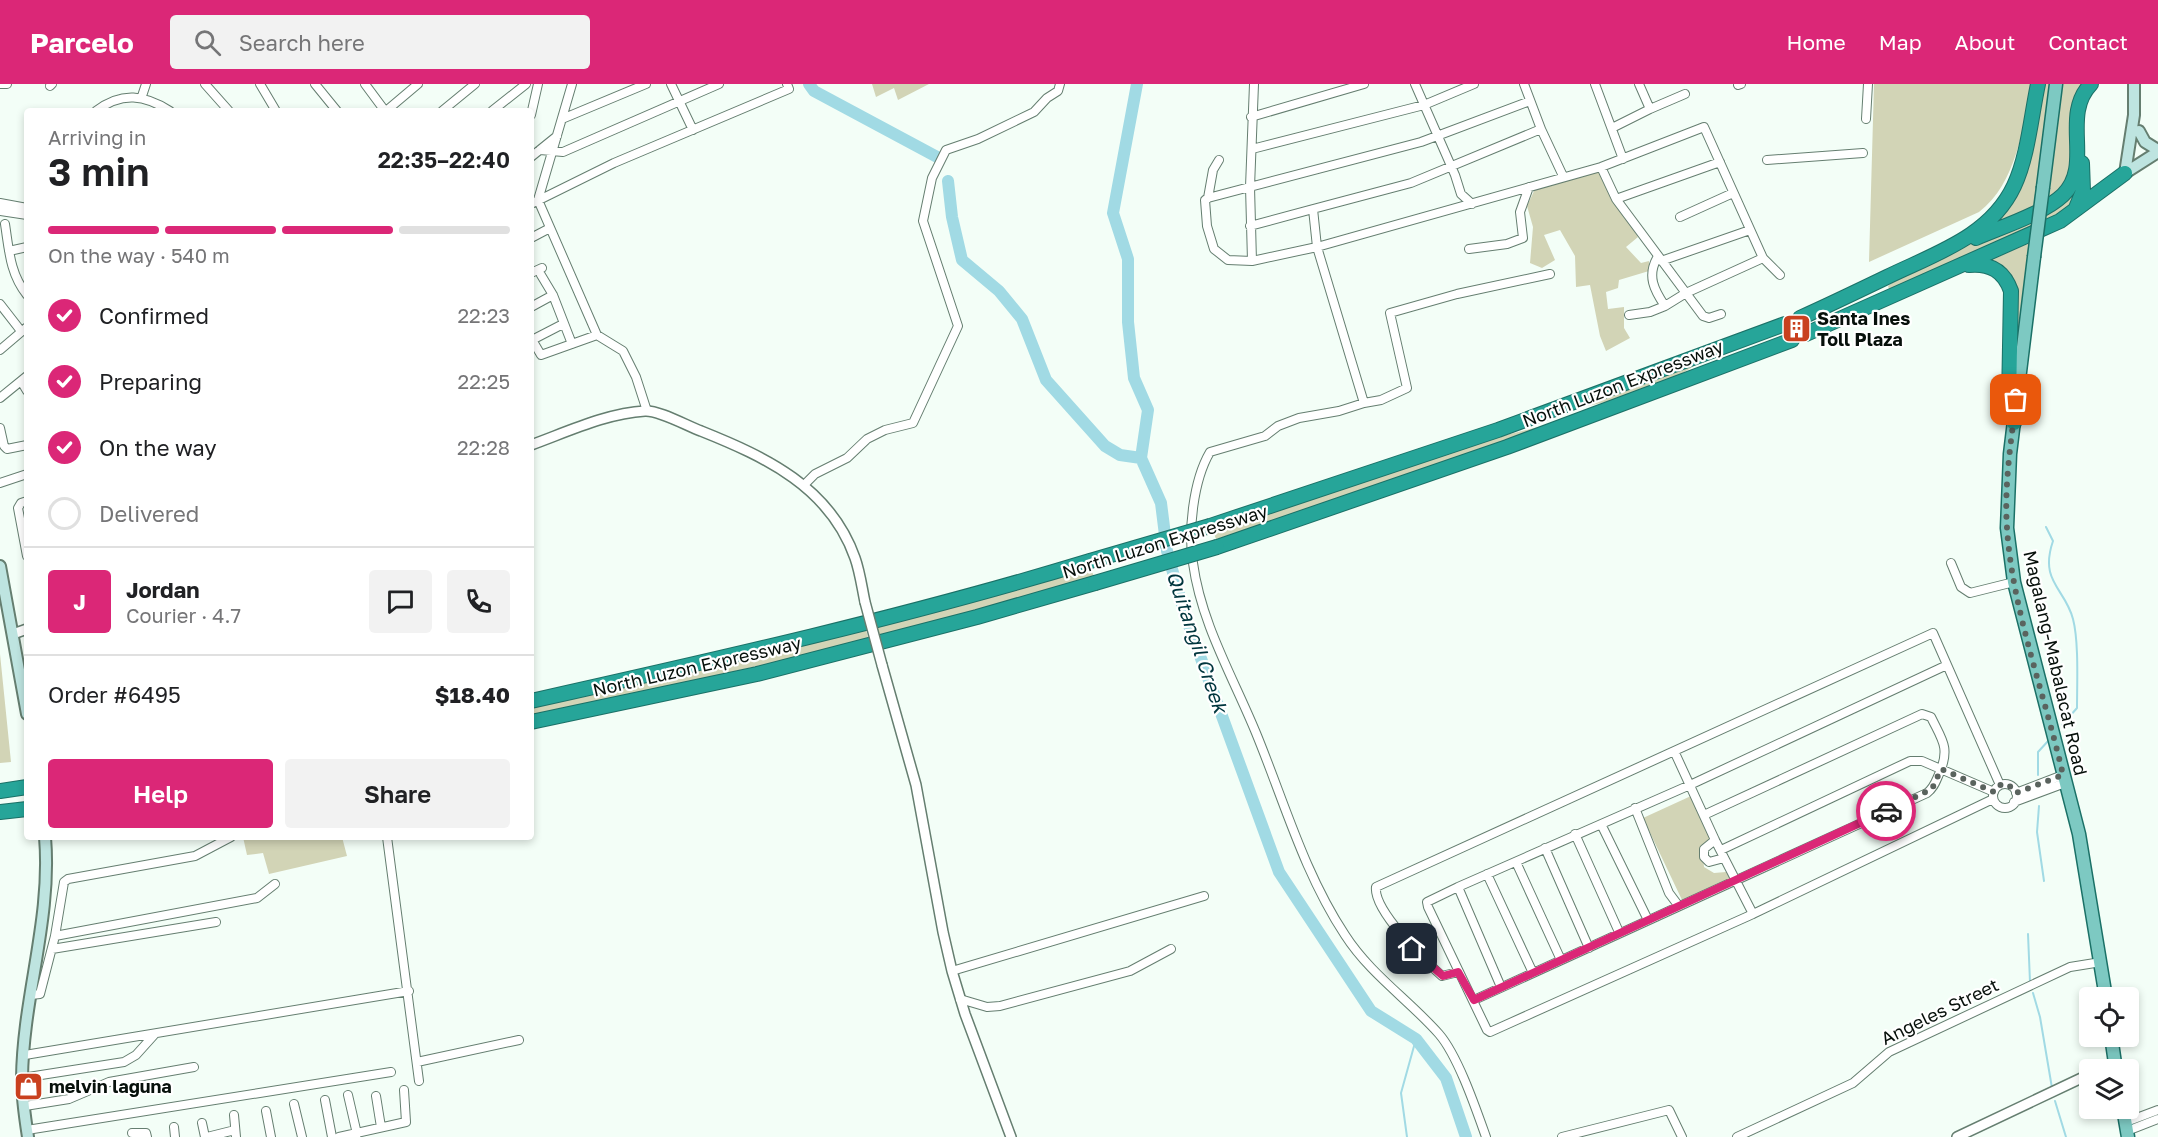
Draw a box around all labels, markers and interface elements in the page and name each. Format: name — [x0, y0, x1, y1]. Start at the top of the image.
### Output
search box — [170, 15, 590, 69]
text: Parcelo — [30, 26, 134, 59]
icon: search — [191, 26, 224, 59]
text: Search here — [239, 29, 365, 56]
text: Home — [1786, 29, 1846, 55]
text: Map — [1879, 29, 1922, 55]
text: About — [1955, 29, 2015, 55]
text: Contact — [2048, 29, 2128, 55]
text: Arriving in — [48, 125, 146, 149]
text: 22:35–22:40 — [378, 146, 510, 173]
text: 3 min — [48, 148, 150, 195]
text: On the way · 540 m — [48, 243, 230, 267]
icon: check — [48, 299, 81, 332]
text: Confirmed — [99, 302, 209, 329]
text: 22:23 — [458, 303, 510, 327]
place label: Santa Ines Toll Plaza — [1817, 307, 1910, 350]
building icon: Santa Ines Toll Plaza — [1780, 313, 1812, 345]
street label: North Luzon Expressway — [1519, 335, 1726, 432]
icon: check — [48, 365, 81, 398]
text: Preparing — [99, 368, 202, 395]
text: 22:25 — [458, 369, 510, 393]
pin — [1990, 374, 2041, 425]
icon: bag — [1999, 383, 2032, 416]
icon: check — [48, 431, 81, 464]
text: On the way — [99, 434, 217, 461]
text: 22:28 — [457, 435, 510, 459]
street label: North Luzon Expressway — [1059, 499, 1270, 583]
text: Delivered — [99, 500, 199, 527]
street label: Magalang-Mabalacat Road — [2019, 548, 2093, 777]
water label: Quitangil Creek — [1161, 568, 1234, 719]
button: chat — [369, 570, 432, 633]
button: phone — [447, 570, 510, 633]
text: Jordan — [126, 576, 200, 603]
text: J — [73, 588, 86, 615]
text: Courier · 4.7 — [126, 603, 241, 627]
street label: North Luzon Expressway — [590, 631, 803, 701]
text: Order #6495 — [48, 681, 181, 708]
text: $18.40 — [435, 681, 510, 708]
button: Help — [48, 759, 273, 828]
button: Share — [285, 759, 510, 828]
courier — [1856, 781, 1916, 841]
icon: car — [1870, 795, 1903, 828]
pin — [1386, 923, 1437, 974]
icon: home — [1395, 932, 1428, 965]
street label: Angeles Street — [1877, 973, 2002, 1049]
map controls — [2079, 987, 2139, 1119]
button: locate — [2079, 987, 2139, 1047]
button: layers — [2079, 1059, 2139, 1119]
shop icon: melvin laguna — [12, 1071, 44, 1103]
place label: melvin laguna — [49, 1075, 172, 1097]

